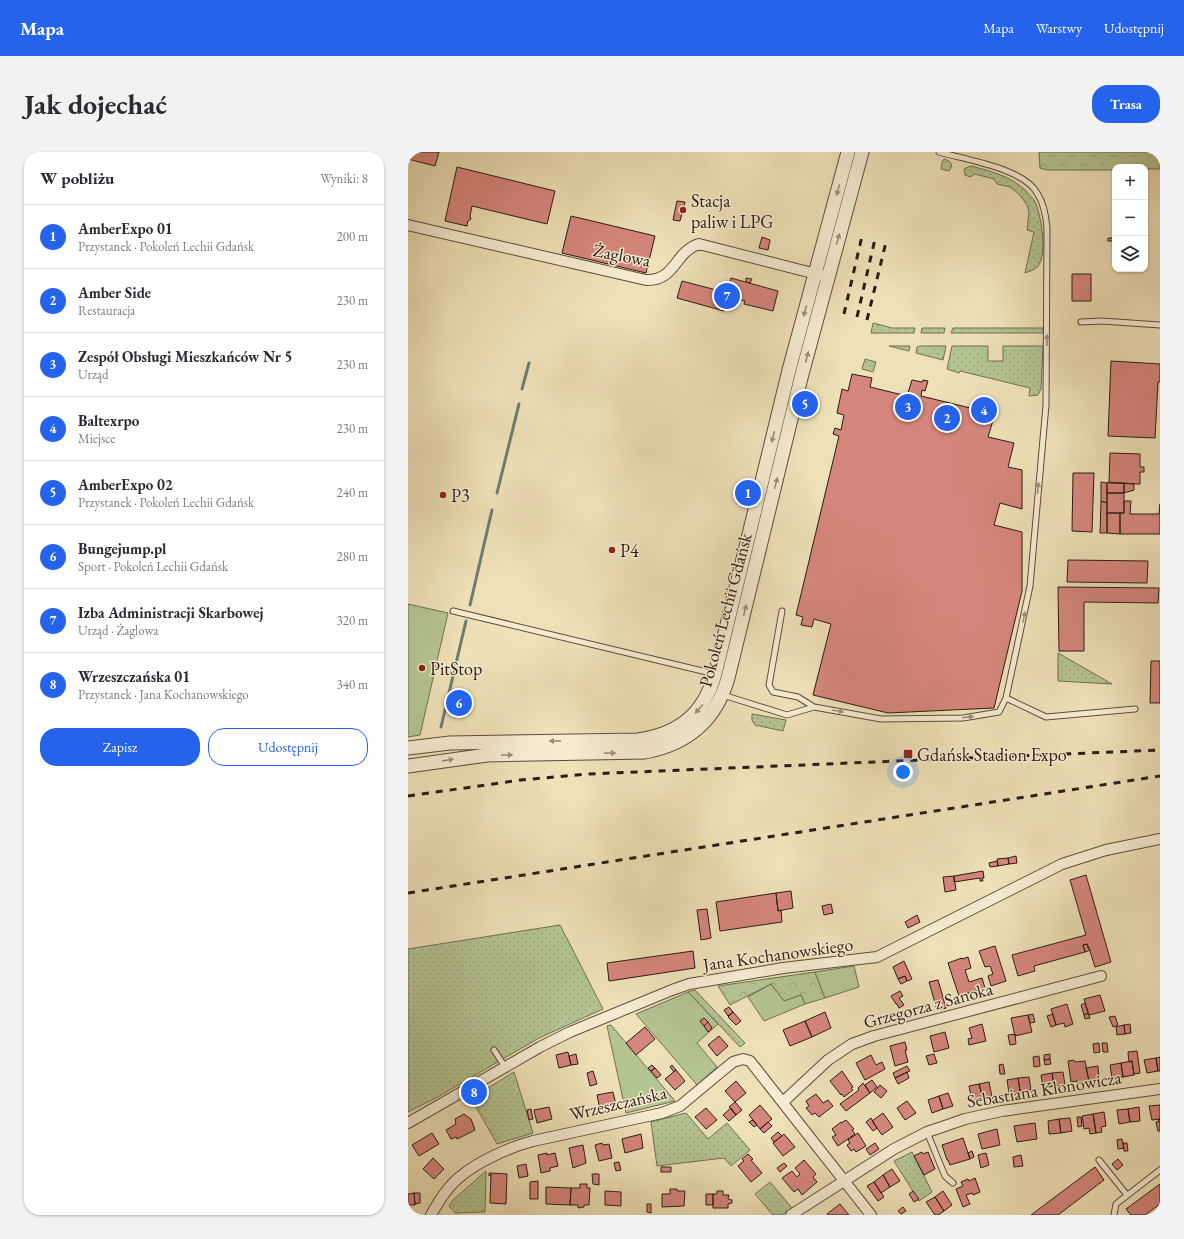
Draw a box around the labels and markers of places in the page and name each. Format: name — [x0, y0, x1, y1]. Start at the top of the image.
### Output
place label: Stacja paliw i LPG — [691, 189, 773, 233]
marker: Stacja paliw i LPG — [678, 205, 688, 215]
pin: 7 — [714, 281, 740, 311]
pin: 5 — [792, 389, 818, 419]
pin: 3 — [895, 392, 921, 422]
pin: 4 — [971, 395, 997, 425]
pin: 2 — [934, 403, 960, 433]
pin: 1 — [735, 478, 761, 508]
place label: P3 — [451, 484, 470, 507]
marker: P3 — [438, 490, 448, 500]
place label: P4 — [620, 539, 639, 562]
marker: P4 — [607, 545, 617, 555]
place label: PitStop — [430, 657, 482, 680]
marker: PitStop — [417, 663, 427, 673]
pin: 6 — [446, 688, 472, 718]
place label: Gdańsk Stadion Expo — [917, 743, 1067, 766]
marker: Gdańsk Stadion Expo — [902, 748, 914, 760]
pin: 8 — [461, 1077, 487, 1107]

